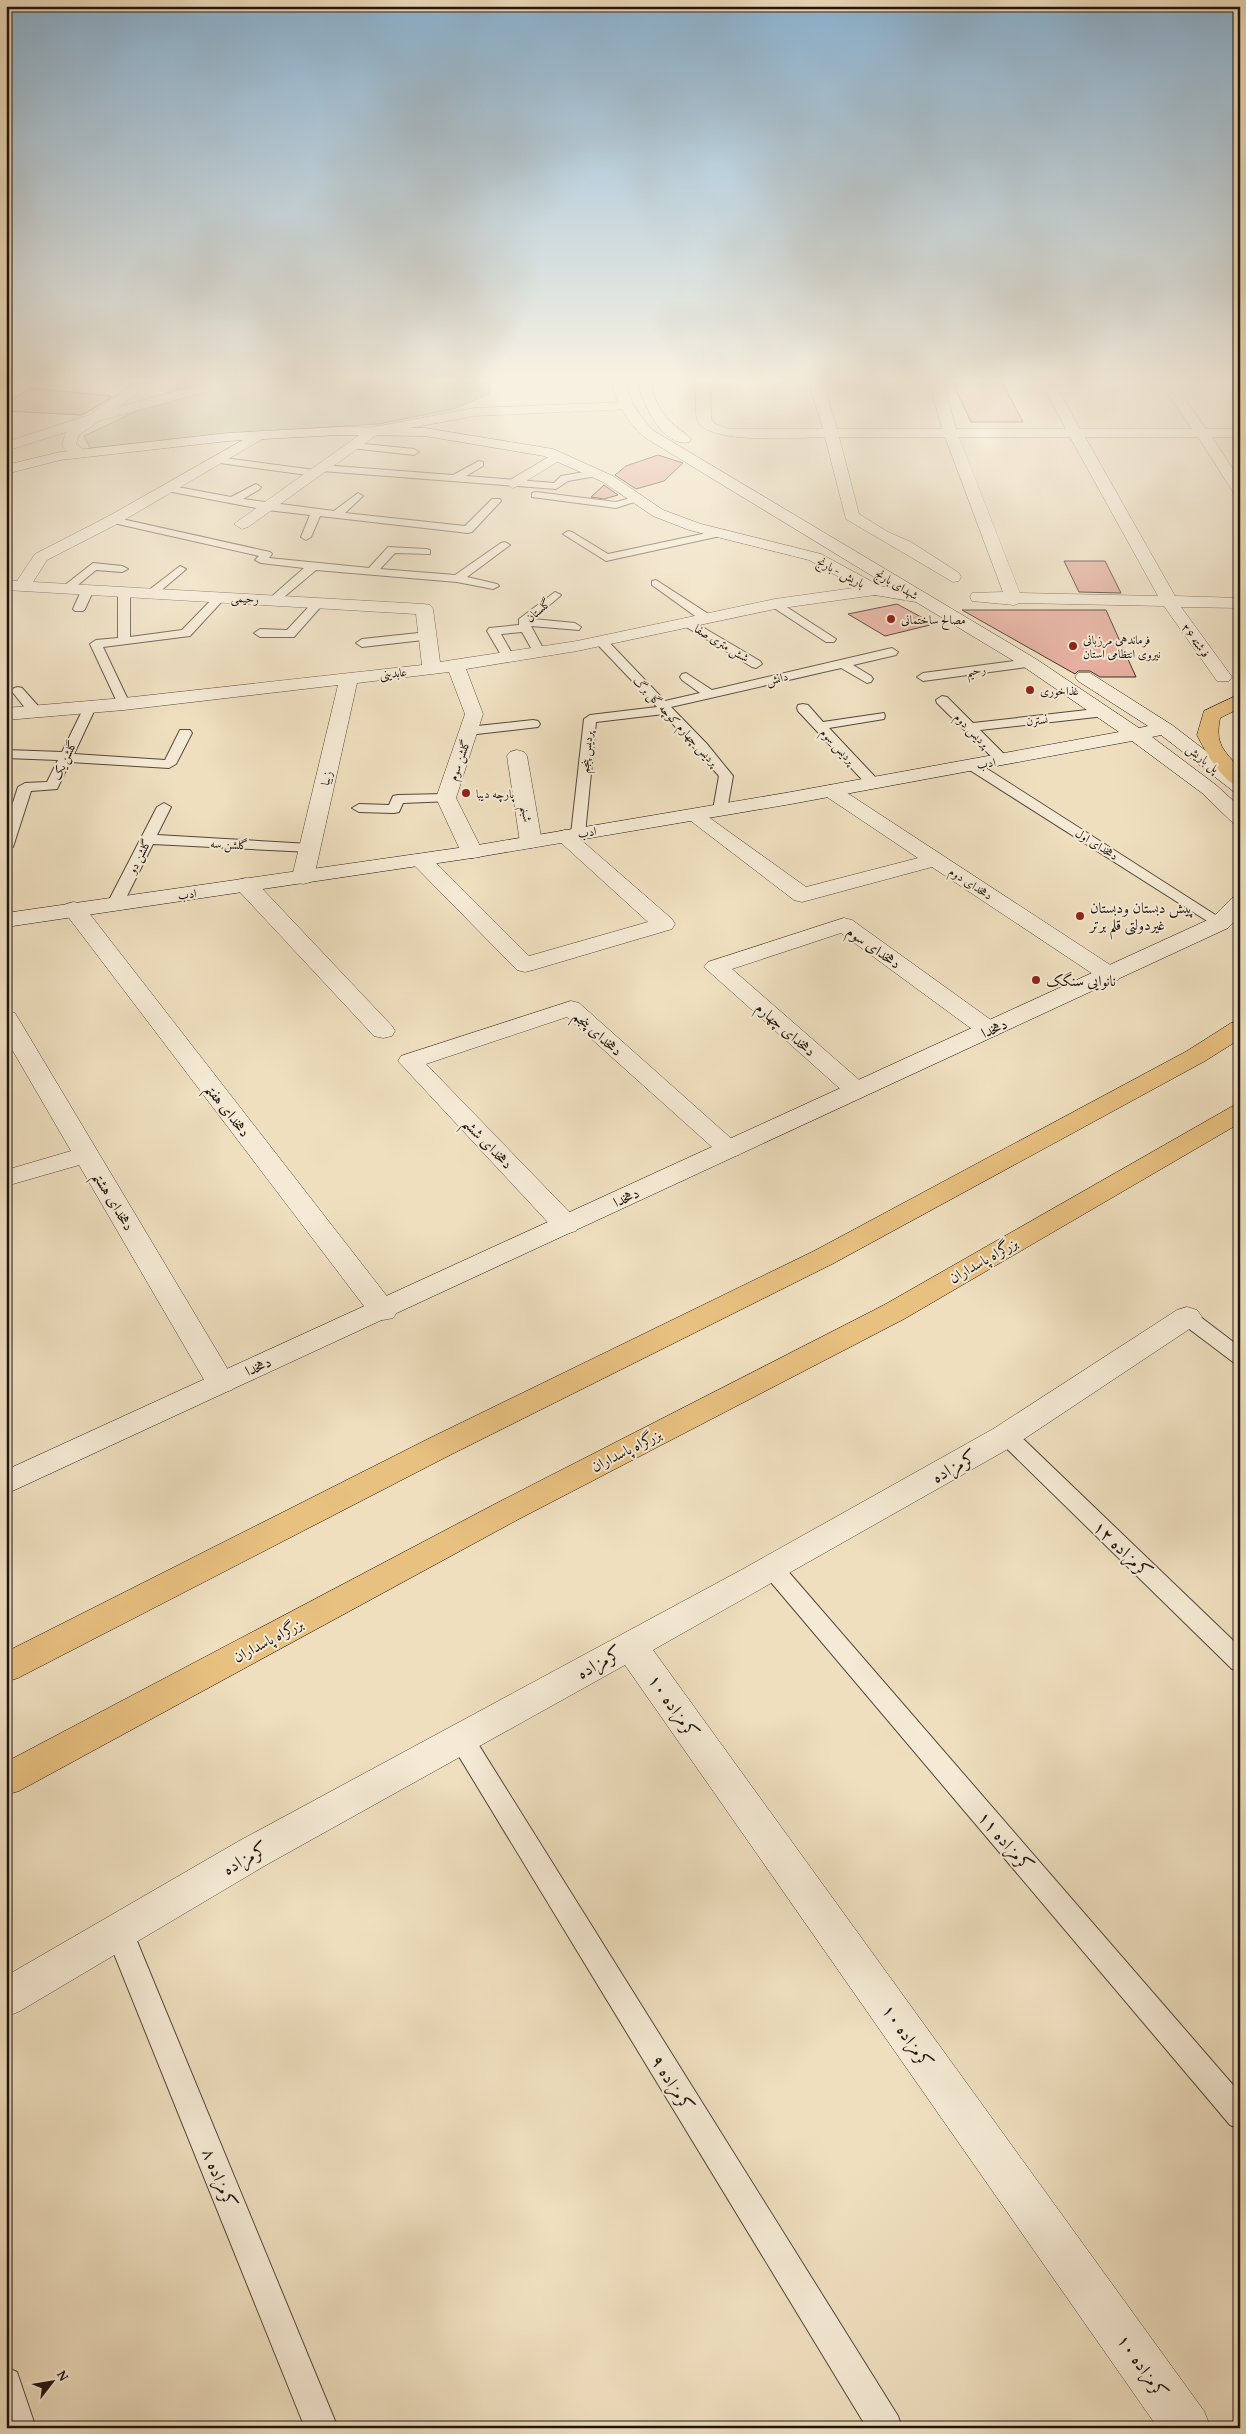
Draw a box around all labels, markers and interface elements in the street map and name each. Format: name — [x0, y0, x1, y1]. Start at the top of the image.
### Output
street label: باریش - بارنج — [813, 552, 868, 593]
street label: شهدای بارنج — [871, 565, 922, 605]
street label: رحیمی — [230, 589, 260, 608]
street label: گلستان — [522, 594, 554, 626]
place label: مصالح ساختمانی — [901, 611, 966, 630]
marker: مصالح ساختمانی — [885, 613, 897, 625]
street label: ۲۶ فرشته — [1178, 619, 1214, 661]
street label: شش متری صفا — [691, 620, 753, 667]
place label: فرماندهی مرزبانی نیروی انتظامی استان — [1083, 631, 1161, 662]
marker: فرماندهی مرزبانی نیروی انتظامی استان — [1067, 640, 1079, 652]
street label: رحیم — [965, 660, 988, 684]
street label: عابدینی — [378, 663, 408, 683]
street label: دانش — [764, 667, 790, 690]
street label: پردیس چهارم کوچه گل برگ — [627, 672, 724, 773]
place label: غذاخوری — [1040, 682, 1079, 699]
marker: غذاخوری — [1024, 684, 1036, 696]
street label: پردیس دوم — [948, 709, 995, 755]
street label: نسترن — [1025, 710, 1049, 730]
street label: پردیس سوم — [814, 724, 861, 771]
street label: پردیس پنجم — [575, 728, 600, 774]
street label: گلشن یک — [47, 737, 81, 783]
street label: گلشن سوم — [444, 737, 477, 784]
street label: پل باریش — [1182, 740, 1224, 778]
street label: ادب — [975, 753, 997, 773]
street label: زیبا — [316, 769, 336, 787]
place label: پارچه دیبا — [476, 785, 515, 803]
marker: پارچه دیبا — [460, 787, 472, 799]
street label: شبنم — [513, 805, 537, 824]
street label: ادب — [576, 822, 598, 842]
street label: دهخدای اول — [1072, 824, 1122, 864]
street label: گلشن سه — [210, 835, 248, 854]
street label: گلشن دو — [122, 836, 156, 878]
street label: دهخدای دوم — [944, 863, 996, 906]
street label: ادب — [176, 884, 198, 904]
place label: پیش دبستان ودبستان غیردولتی قلم برتر — [1088, 897, 1193, 940]
marker: پیش دبستان ودبستان غیردولتی قلم برتر — [1074, 910, 1086, 922]
street label: دهخدای سوم — [841, 921, 905, 976]
place label: نانوایی سنگک — [1046, 970, 1116, 991]
marker: نانوایی سنگک — [1030, 974, 1042, 986]
street label: دهخدای چهارم — [749, 997, 821, 1063]
street label: دهخدای پنجم — [566, 1006, 627, 1063]
street label: دهخدا — [977, 1013, 1011, 1043]
street label: دهخدای هفتم — [197, 1079, 255, 1144]
street label: دهخدای ششم — [455, 1113, 518, 1177]
street label: دهخدای هشتم — [84, 1168, 140, 1237]
street label: دهخدا — [609, 1182, 643, 1212]
street label: بزرگراه پاسداران — [945, 1232, 1022, 1289]
street label: دهخدا — [241, 1351, 275, 1381]
street label: بزرگراه پاسداران — [587, 1423, 666, 1478]
street label: کرمزاده — [926, 1442, 982, 1490]
street label: کرمزاده ١٢ — [1087, 1514, 1159, 1584]
street label: بزرگراه پاسداران — [229, 1613, 307, 1668]
street label: کرمزاده — [571, 1638, 627, 1686]
street label: کرمزاده ١٠ — [642, 1668, 706, 1744]
street label: کرمزاده ١١ — [972, 1804, 1040, 1878]
street label: کرمزاده — [217, 1834, 273, 1882]
street label: کرمزاده ١٠ — [876, 1998, 940, 2074]
street label: کرمزاده ٩ — [645, 2049, 701, 2117]
street label: کرمزاده ٨ — [196, 2144, 244, 2212]
street label: کرمزاده ١٠ — [1111, 2328, 1175, 2404]
north arrow — [28, 2356, 78, 2406]
text: N — [52, 2366, 74, 2385]

